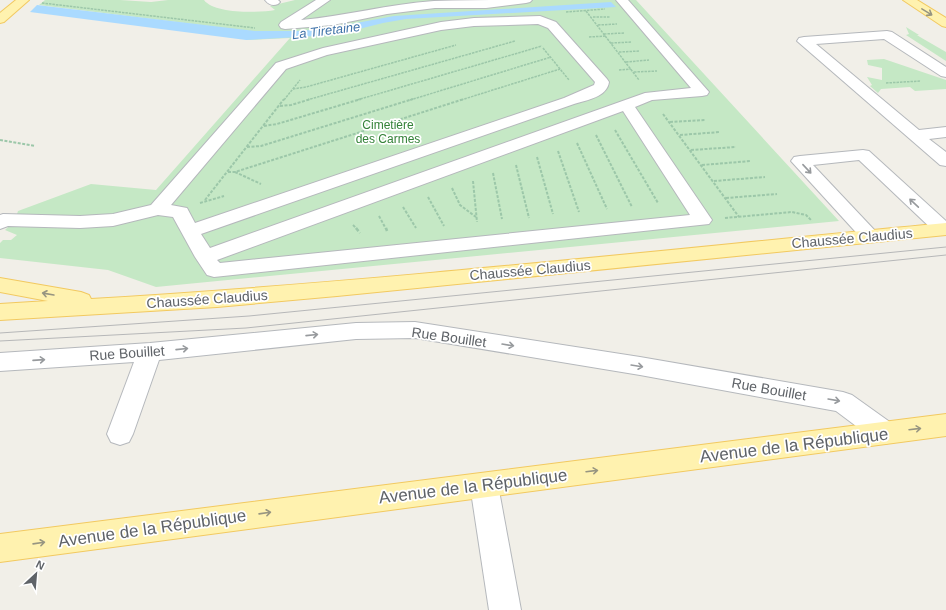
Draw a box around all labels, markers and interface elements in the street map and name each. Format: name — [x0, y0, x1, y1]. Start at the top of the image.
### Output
one-way arrow — [921, 8, 932, 16]
water label: La Tiretaine — [291, 19, 361, 42]
park label: Cimetière des Carmes — [356, 118, 420, 146]
one-way arrow — [802, 164, 812, 174]
one-way arrow — [909, 198, 919, 207]
street label: Chaussée Claudius — [791, 225, 913, 251]
street label: Chaussée Claudius — [469, 257, 591, 283]
street label: Chaussée Claudius — [146, 287, 268, 311]
one-way arrow — [42, 290, 55, 298]
street label: Rue Bouillet — [411, 324, 488, 350]
one-way arrow — [305, 332, 318, 339]
one-way arrow — [501, 341, 514, 349]
street label: Rue Bouillet — [89, 342, 165, 364]
one-way arrow — [176, 345, 189, 352]
one-way arrow — [32, 356, 45, 363]
one-way arrow — [630, 362, 643, 370]
street label: Rue Bouillet — [730, 375, 808, 403]
one-way arrow — [827, 397, 840, 405]
street label: Avenue de la République — [699, 425, 889, 466]
one-way arrow — [908, 425, 921, 433]
street label: Avenue de la République — [378, 466, 568, 507]
one-way arrow — [585, 467, 598, 475]
street label: Avenue de la République — [57, 506, 247, 551]
one-way arrow — [258, 509, 271, 517]
one-way arrow — [32, 539, 45, 547]
north arrow — [16, 554, 56, 594]
text: N — [34, 558, 47, 572]

